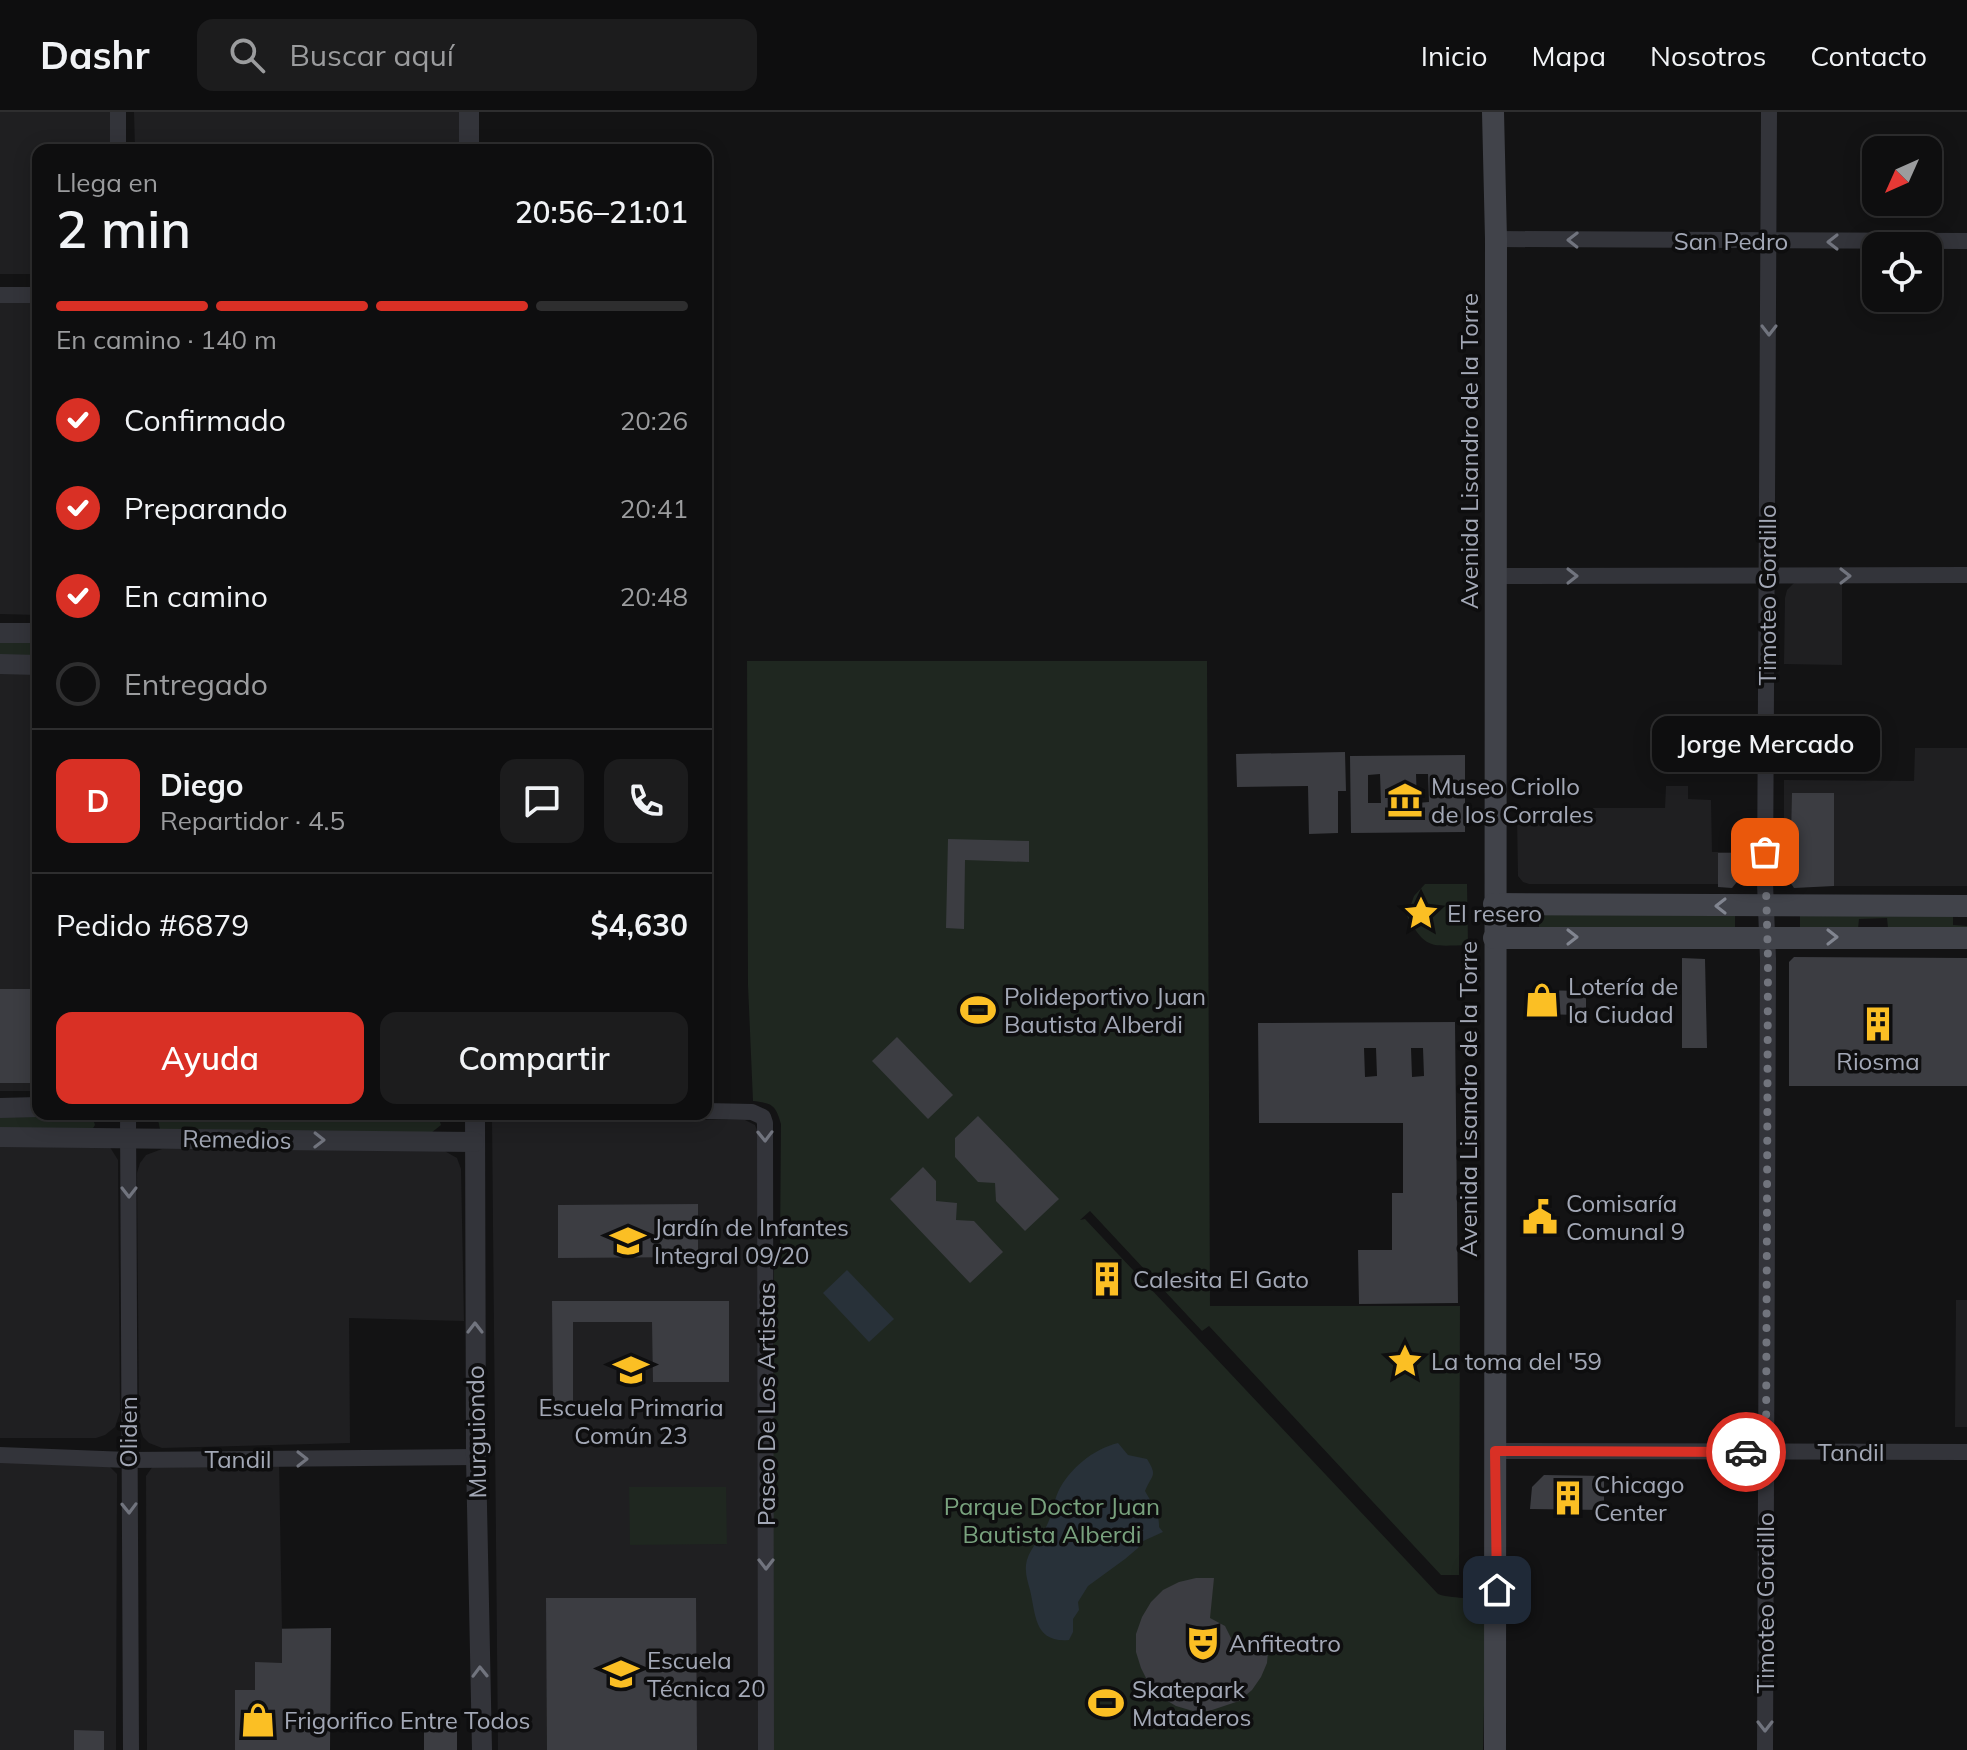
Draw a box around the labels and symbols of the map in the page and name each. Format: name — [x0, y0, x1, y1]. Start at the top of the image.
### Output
north arrow — [1862, 136, 1942, 216]
street label: San Pedro — [1674, 226, 1788, 256]
one-way arrow — [1566, 231, 1579, 249]
one-way arrow — [1826, 233, 1839, 251]
street label: Avenida Lisandro de la Torre — [1454, 293, 1484, 609]
one-way arrow — [1760, 324, 1778, 337]
street label: Timoteo Gordillo — [1752, 504, 1782, 686]
one-way arrow — [1566, 567, 1579, 585]
one-way arrow — [1839, 567, 1852, 585]
callout: Jorge Mercado — [1651, 716, 1879, 772]
place label: Museo Criollo de los Corrales — [1431, 771, 1594, 829]
museum icon: Museo Criollo de los Corrales — [1386, 781, 1424, 819]
pin — [1731, 818, 1799, 886]
place icon: El resero — [1402, 894, 1440, 932]
one-way arrow — [1714, 897, 1727, 915]
place label: El resero — [1447, 898, 1542, 928]
one-way arrow — [1826, 928, 1839, 945]
one-way arrow — [1566, 929, 1579, 946]
street label: Avenida Lisandro de la Torre — [1453, 941, 1483, 1257]
place label: Lotería de la Ciudad — [1568, 971, 1678, 1029]
place label: Polideportivo Juan Bautista Alberdi — [1004, 981, 1206, 1039]
shop icon: Lotería de la Ciudad — [1523, 981, 1561, 1019]
sports icon: Polideportivo Juan Bautista Alberdi — [959, 991, 997, 1029]
building icon: Riosma — [1859, 1005, 1897, 1043]
place label: Riosma — [1836, 1046, 1920, 1076]
street label: Remedios — [182, 1123, 292, 1155]
one-way arrow — [756, 1130, 774, 1143]
one-way arrow — [313, 1131, 326, 1149]
one-way arrow — [120, 1186, 138, 1199]
place label: Comisaría Comunal 9 — [1566, 1188, 1685, 1246]
public building icon: Comisaría Comunal 9 — [1521, 1198, 1559, 1236]
place label: Jardín de Infantes Integral 09/20 — [654, 1212, 849, 1270]
school or university icon: Jardín de Infantes Integral 09/20 — [609, 1222, 647, 1260]
building icon: Calesita El Gato — [1088, 1260, 1126, 1298]
place label: Calesita El Gato — [1133, 1264, 1309, 1294]
street label: Paseo De Los Artistas — [751, 1282, 781, 1526]
one-way arrow — [466, 1321, 484, 1334]
place icon: La toma del '59 — [1386, 1342, 1424, 1380]
place label: La toma del '59 — [1431, 1346, 1602, 1376]
school or university icon: Escuela Primaria Común 23 — [612, 1351, 650, 1389]
street label: Murguiondo — [460, 1365, 492, 1499]
place label: Escuela Primaria Común 23 — [538, 1392, 724, 1450]
street label: Oliden — [113, 1396, 143, 1468]
courier — [1706, 1412, 1786, 1492]
street label: Tandil — [1818, 1437, 1884, 1467]
street label: Tandil — [205, 1444, 271, 1474]
one-way arrow — [296, 1450, 309, 1468]
place label: Chicago Center — [1594, 1469, 1685, 1527]
building icon: Chicago Center — [1549, 1479, 1587, 1517]
park label: Parque Doctor Juan Bautista Alberdi — [944, 1491, 1160, 1549]
one-way arrow — [120, 1502, 138, 1515]
street label: Timoteo Gordillo — [1750, 1512, 1780, 1694]
pin — [1463, 1556, 1531, 1624]
one-way arrow — [757, 1558, 775, 1571]
theatre icon: Anfiteatro — [1184, 1624, 1222, 1662]
place label: Anfiteatro — [1229, 1628, 1341, 1658]
place label: Escuela Técnica 20 — [647, 1645, 766, 1703]
school or university icon: Escuela Técnica 20 — [602, 1655, 640, 1693]
one-way arrow — [472, 1665, 489, 1678]
place label: Skatepark Mataderos — [1132, 1674, 1251, 1732]
sports icon: Skatepark Mataderos — [1087, 1684, 1125, 1722]
shop icon: Frigorifico Entre Todos — [239, 1701, 277, 1739]
place label: Frigorifico Entre Todos — [284, 1705, 530, 1735]
one-way arrow — [1756, 1720, 1774, 1733]

